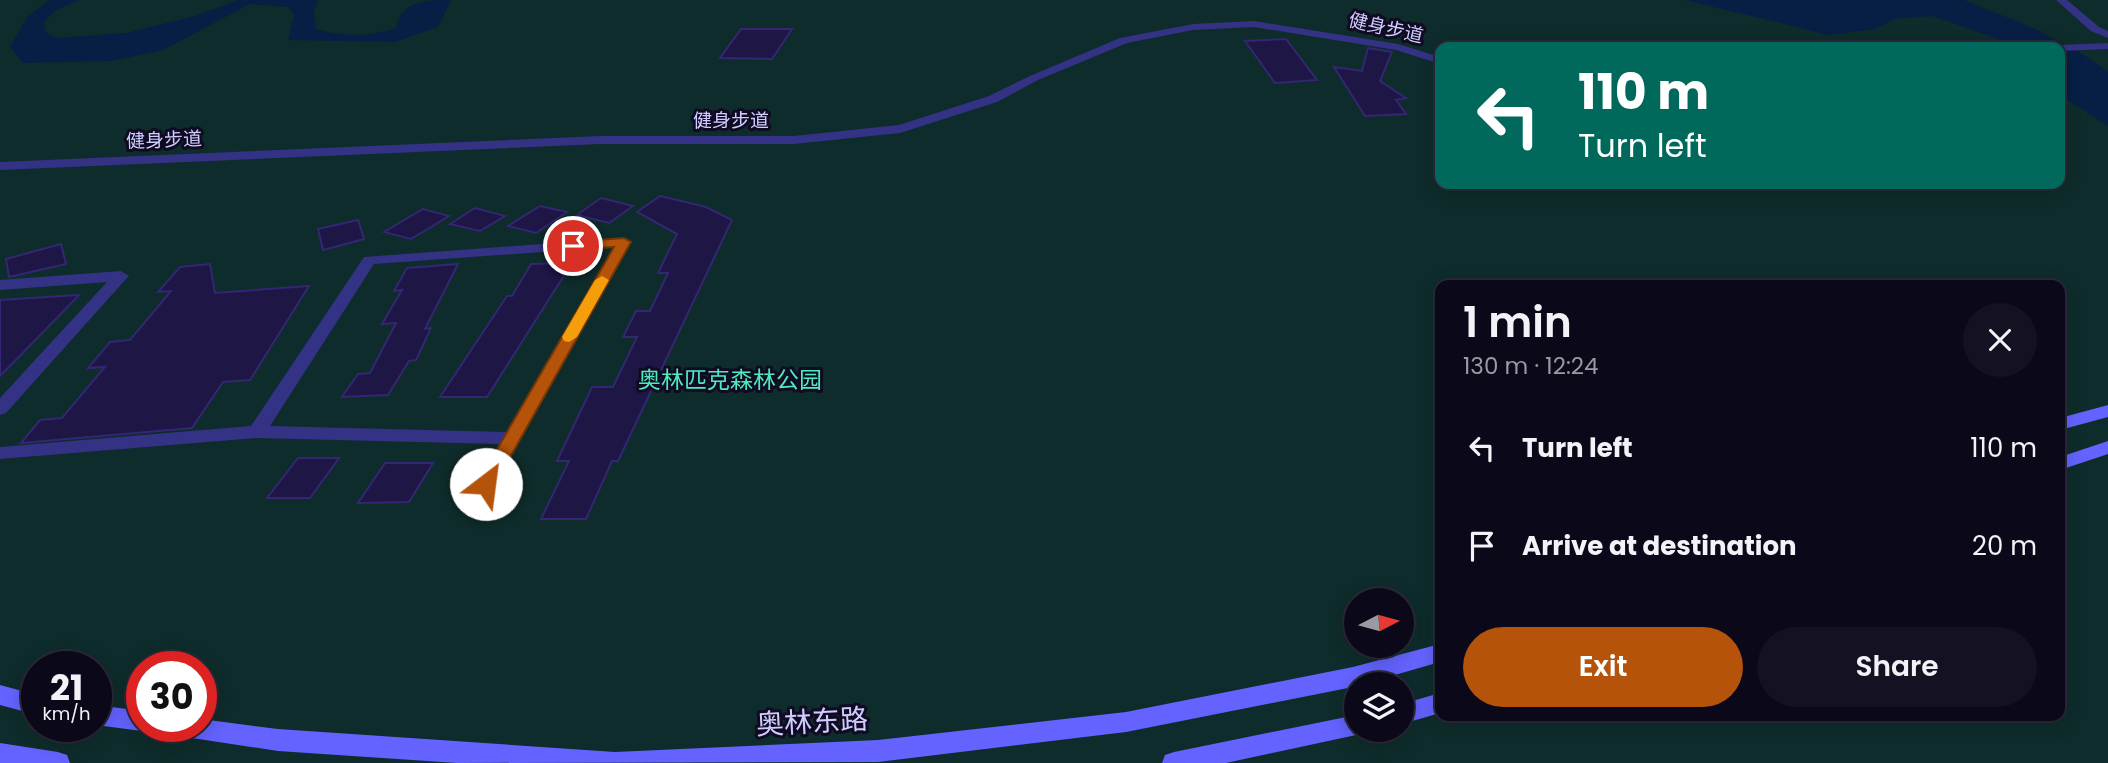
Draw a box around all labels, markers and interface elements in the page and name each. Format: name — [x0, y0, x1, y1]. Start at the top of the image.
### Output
street label: 健身步道 — [1346, 6, 1426, 50]
text: 110 m — [1578, 58, 1709, 126]
icon: left — [1463, 70, 1554, 161]
street label: 健身步道 — [693, 107, 769, 134]
text: Turn left — [1578, 123, 1707, 168]
street label: 健身步道 — [126, 125, 202, 155]
pin — [543, 216, 603, 276]
icon: arrive — [554, 227, 592, 265]
text: 1 min — [1463, 293, 1572, 352]
button: close — [1963, 303, 2037, 377]
text: 130 m · 12:24 — [1463, 350, 1599, 382]
park label: 奥林匹克森林公园 — [638, 364, 822, 396]
icon: left — [1463, 429, 1501, 467]
text: Turn left — [1522, 430, 1633, 466]
text: 110 m — [1970, 430, 2037, 466]
position arrow — [449, 447, 523, 521]
icon: arrive — [1463, 527, 1501, 565]
text: Arrive at destination — [1522, 528, 1797, 564]
text: 20 m — [1972, 528, 2037, 564]
north arrow — [1344, 588, 1414, 658]
map controls — [1344, 588, 1414, 742]
button: Exit — [1463, 627, 1743, 707]
button: Share — [1757, 627, 2037, 707]
speed limit sign: 30 — [126, 651, 217, 742]
text: 21 — [50, 663, 83, 712]
button: layers — [1344, 672, 1414, 742]
street label: 奥林东路 — [755, 700, 869, 744]
text: km/h — [43, 701, 90, 726]

